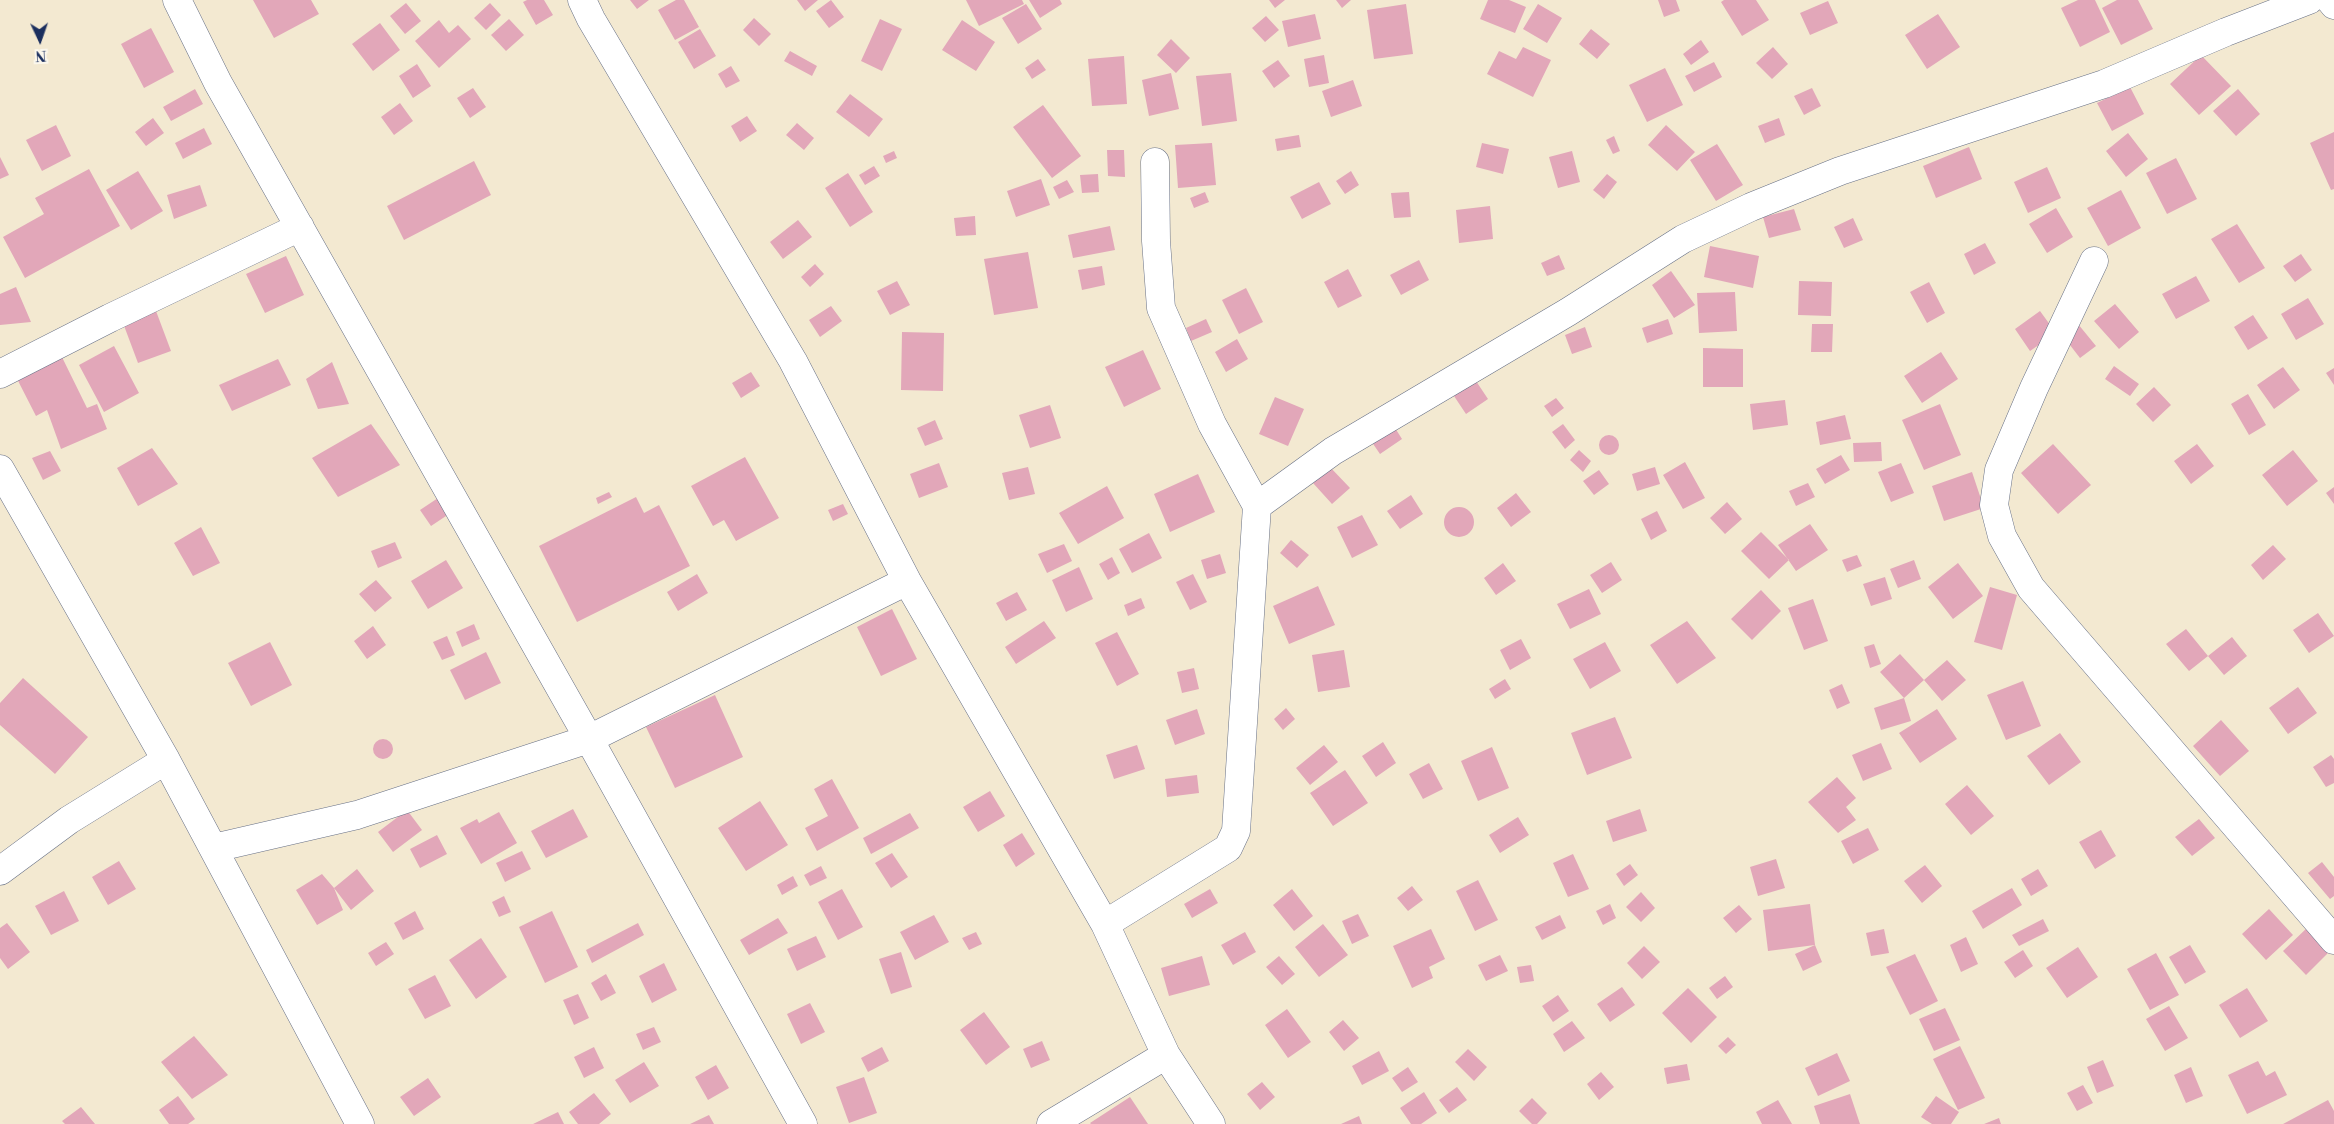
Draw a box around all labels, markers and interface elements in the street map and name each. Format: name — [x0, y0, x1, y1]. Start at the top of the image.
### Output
north arrow — [15, 15, 65, 65]
text: N — [35, 46, 47, 64]

